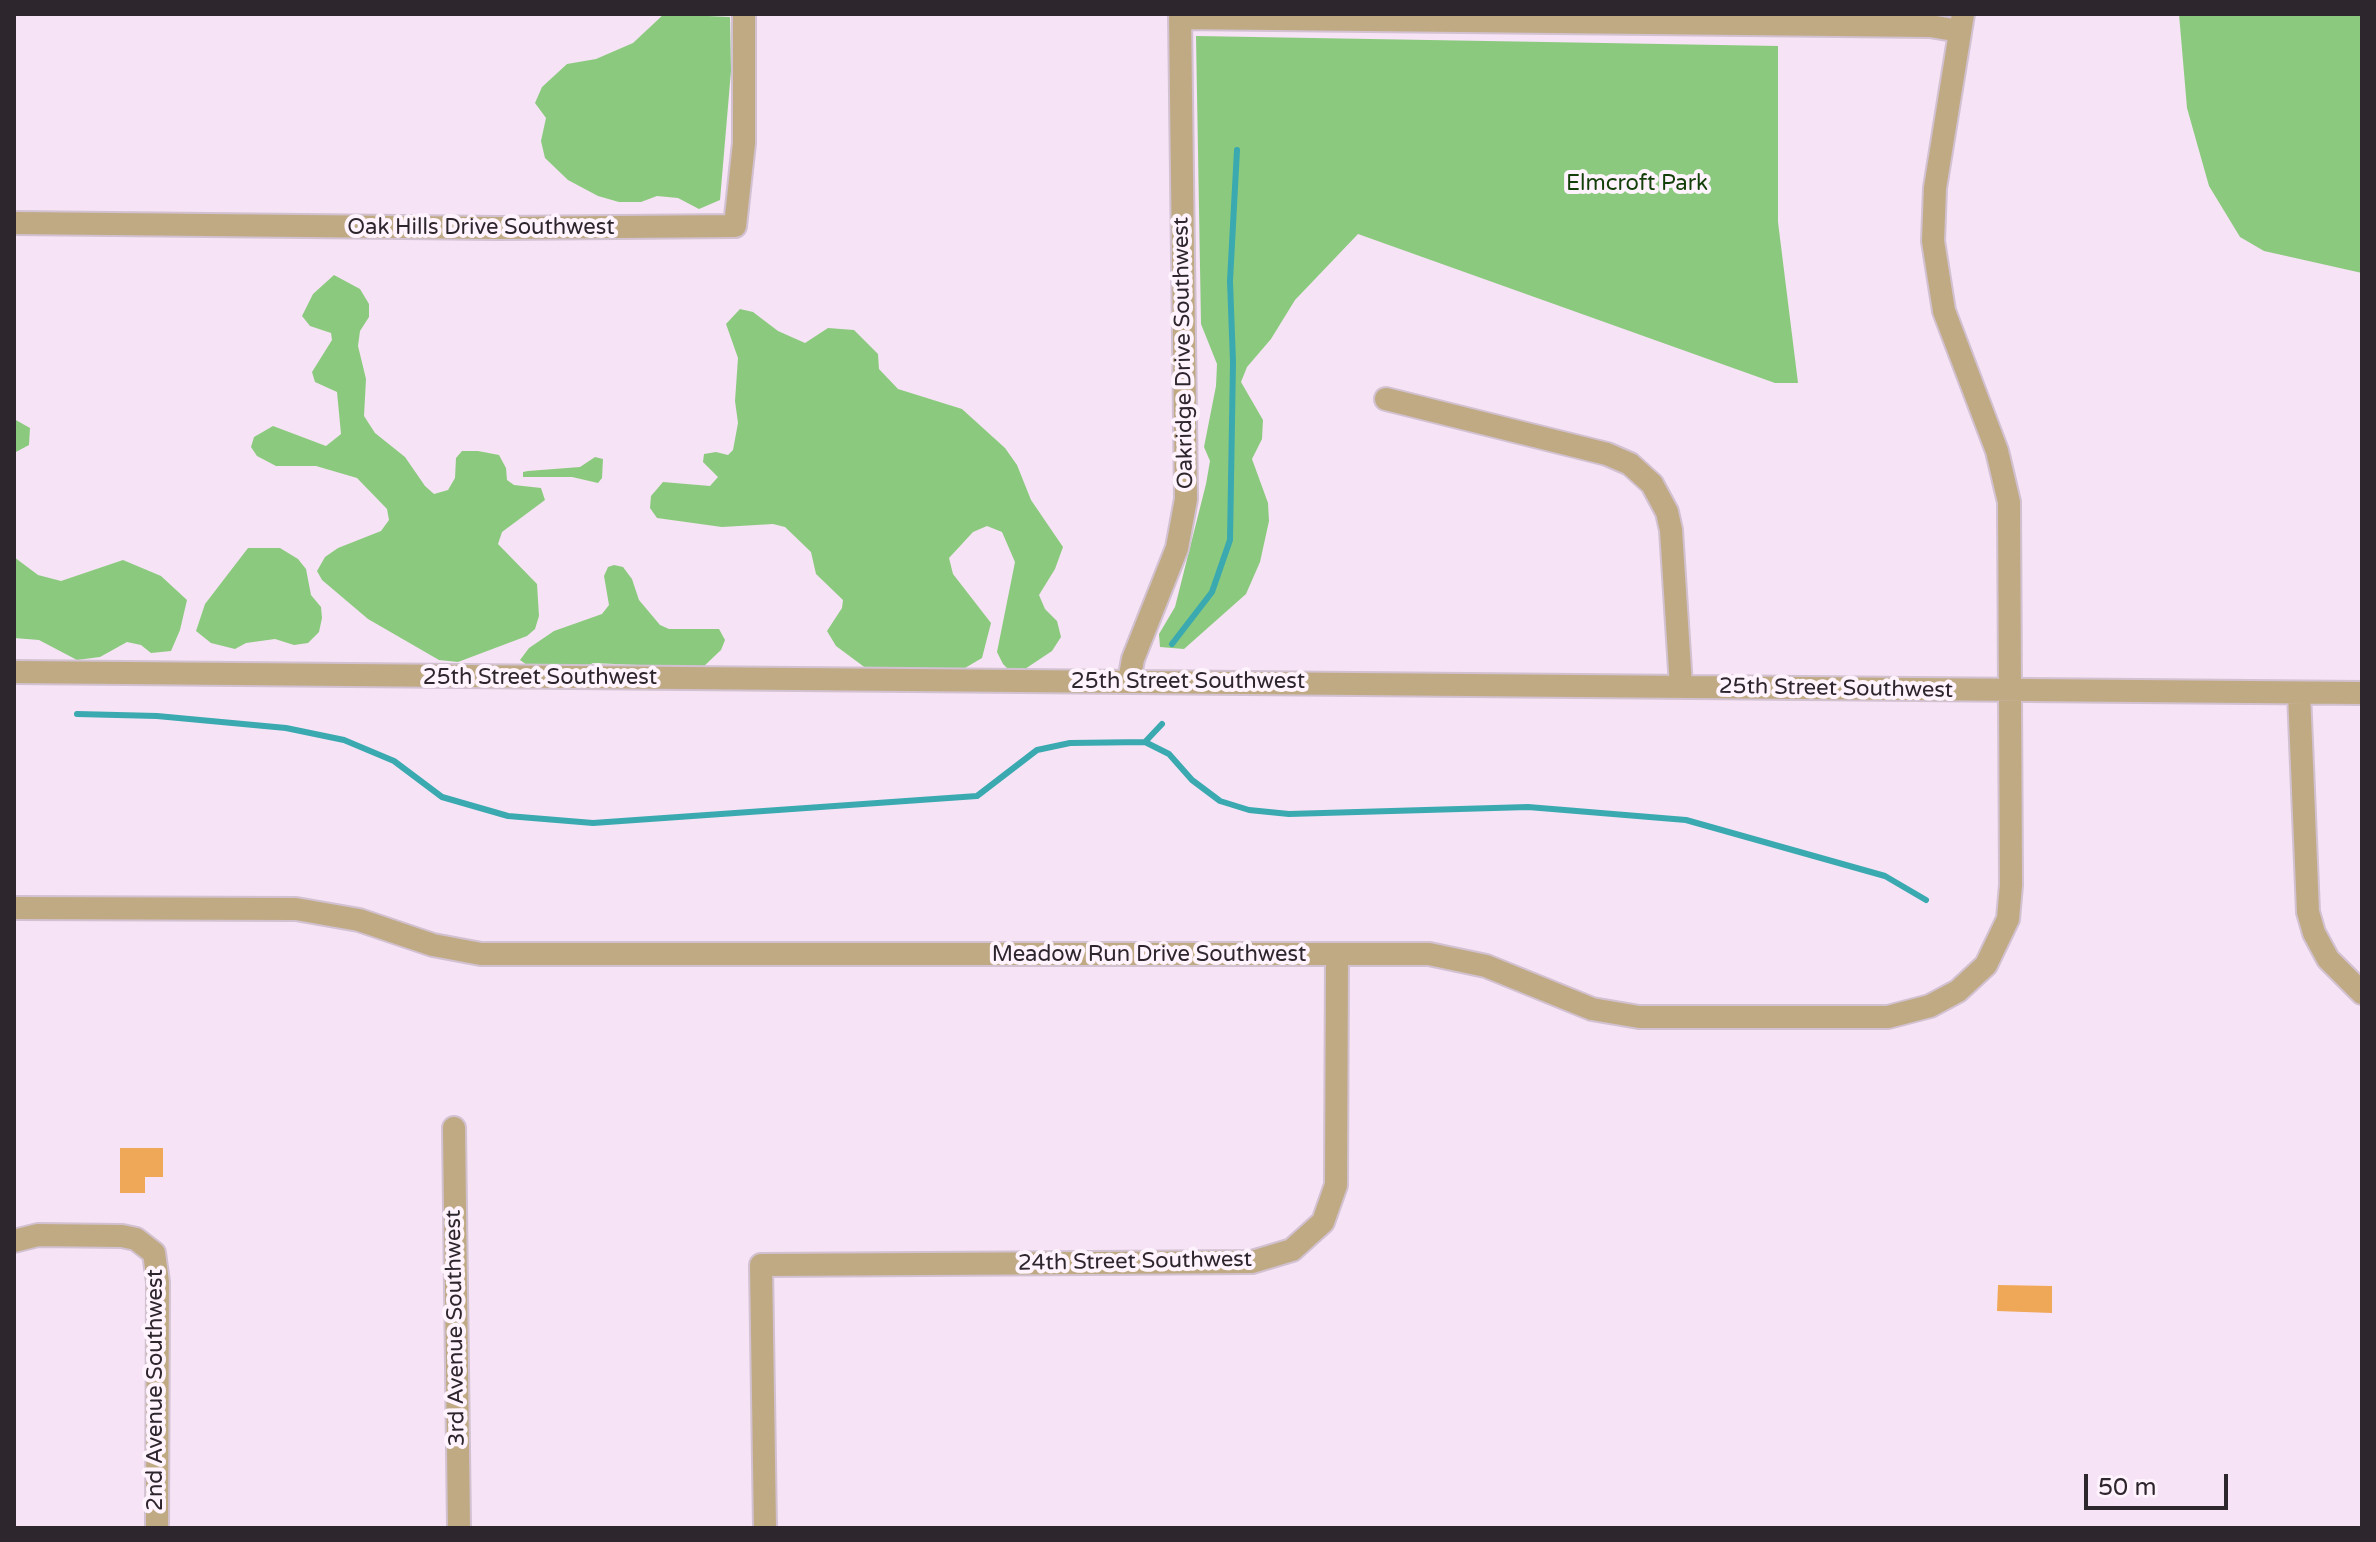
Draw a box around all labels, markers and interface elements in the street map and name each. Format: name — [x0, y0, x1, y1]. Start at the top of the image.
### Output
park label: Elmcroft Park — [1566, 171, 1708, 197]
street label: Oak Hills Drive Southwest — [347, 215, 615, 241]
street label: Oakridge Drive Southwest — [1168, 217, 1200, 489]
street label: 25th Street Southwest — [423, 665, 657, 691]
street label: 25th Street Southwest — [1071, 669, 1305, 695]
street label: 25th Street Southwest — [1719, 674, 1953, 704]
street label: Meadow Run Drive Southwest — [992, 942, 1306, 968]
street label: 3rd Avenue Southwest — [441, 1210, 471, 1446]
street label: 24th Street Southwest — [1018, 1247, 1252, 1277]
street label: 2nd Avenue Southwest — [143, 1269, 169, 1511]
scale bar — [2088, 1458, 2232, 1508]
text: 50 m — [2098, 1473, 2156, 1502]

